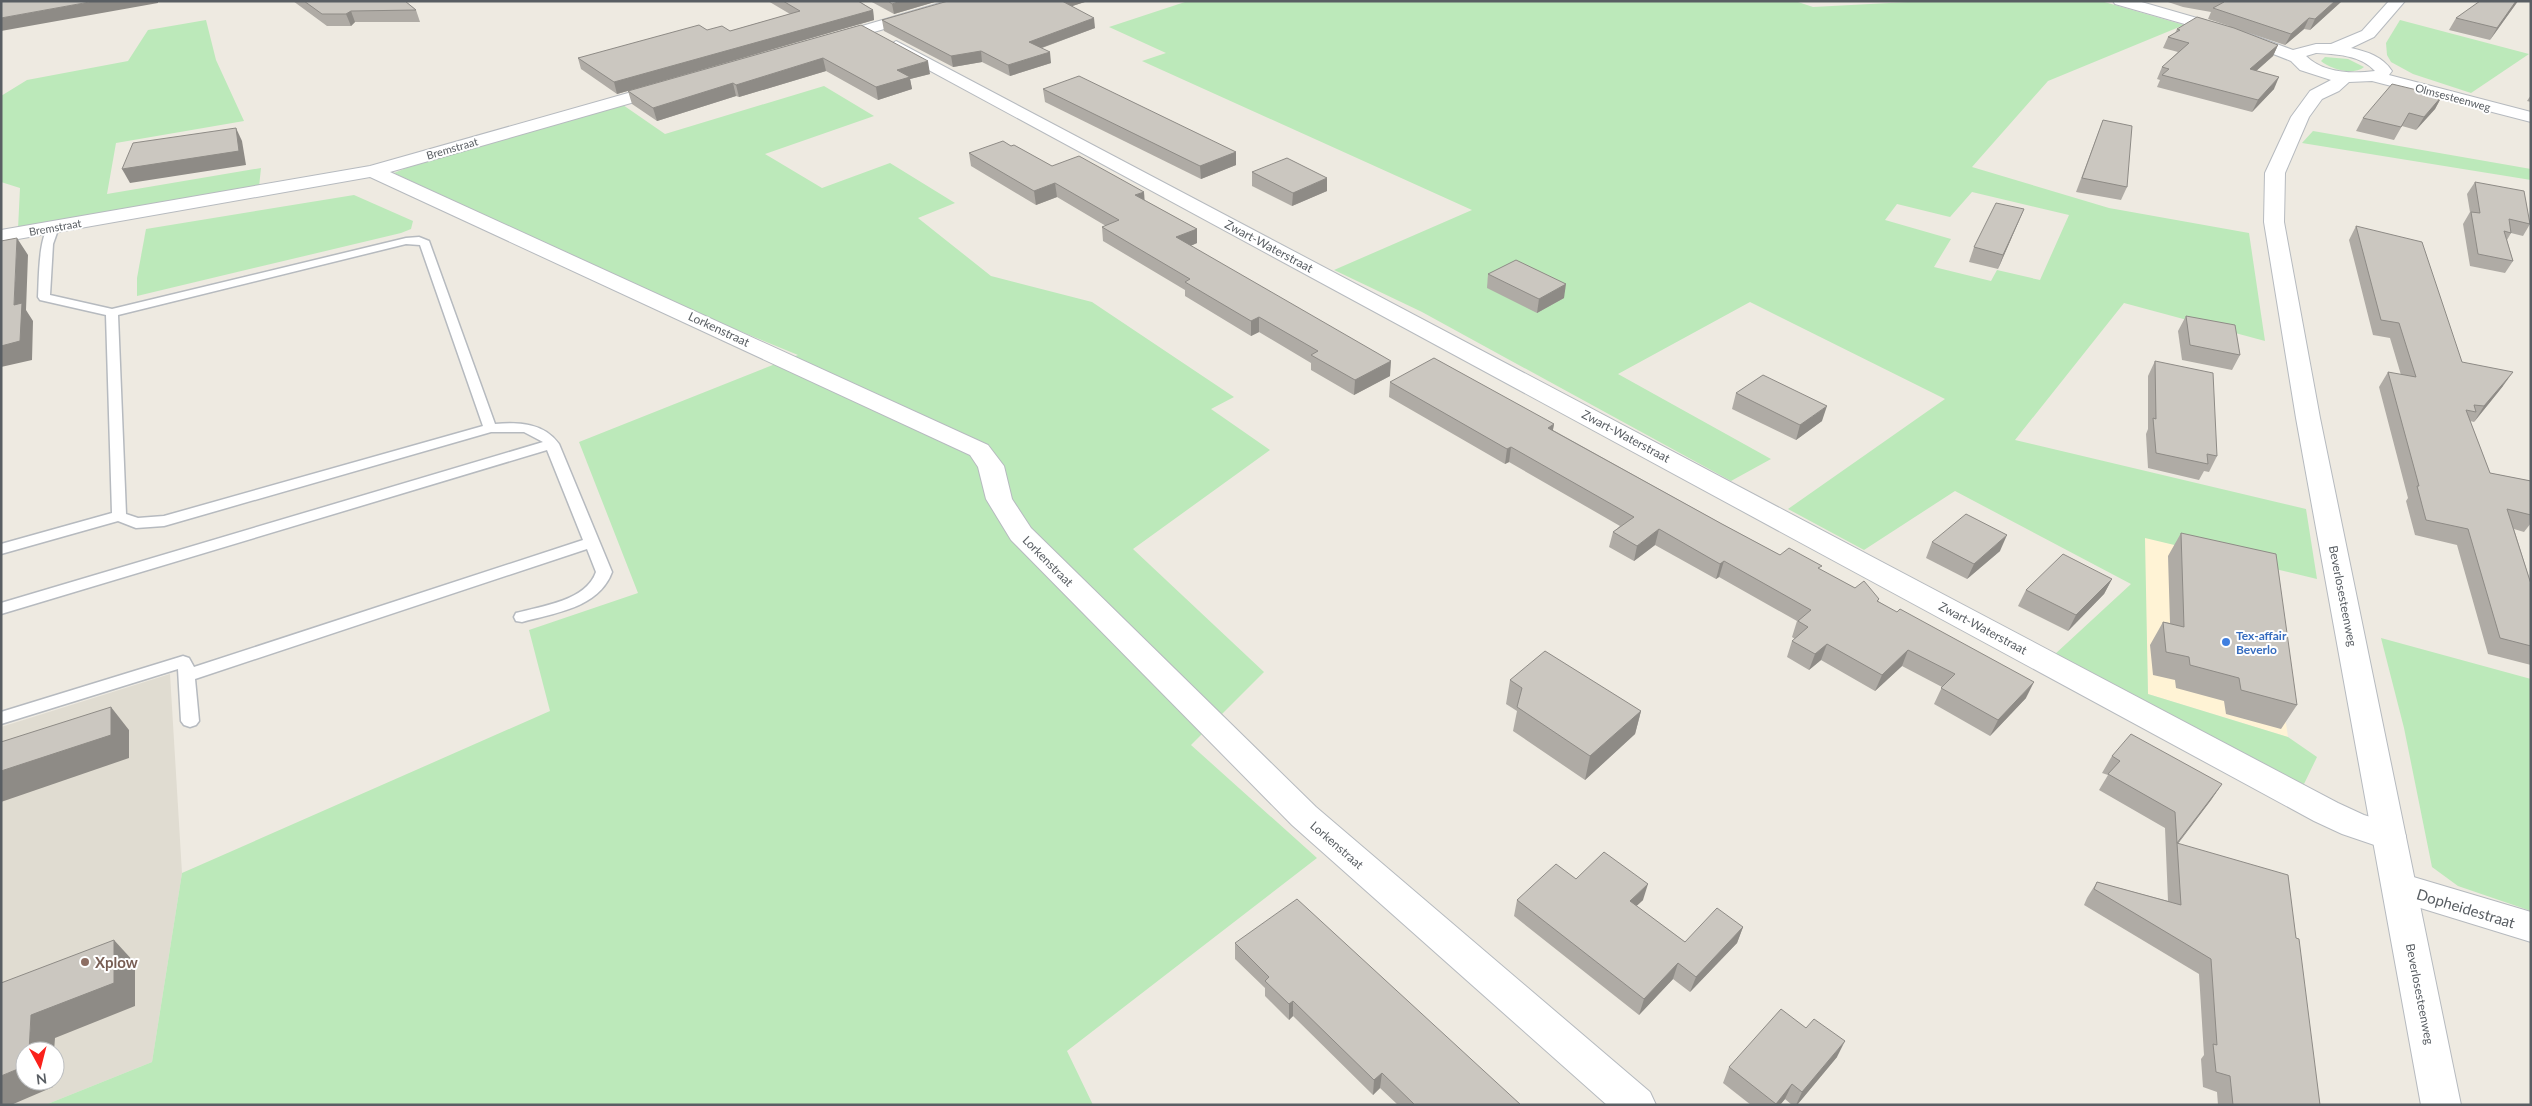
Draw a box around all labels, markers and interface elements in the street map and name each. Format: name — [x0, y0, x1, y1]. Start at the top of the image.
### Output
street label: Olmsesteenweg — [2414, 81, 2492, 113]
street label: Bremstraat — [425, 134, 479, 162]
street label: Bremstraat — [28, 216, 82, 238]
street label: Zwart-Waterstraat — [1222, 216, 1316, 276]
street label: Lorkenstraat — [686, 308, 753, 350]
street label: Zwart-Waterstraat — [1579, 406, 1673, 466]
street label: Lorkenstraat — [1020, 533, 1077, 590]
street label: Beverlosesteenweg — [2326, 544, 2360, 648]
street label: Zwart-Waterstraat — [1936, 598, 2030, 658]
place label: Tex-affair Beverlo — [2236, 628, 2287, 657]
marker: Tex-affair Beverlo — [2220, 636, 2232, 648]
street label: Lorkenstraat — [1307, 818, 1367, 873]
street label: Dopheidestraat — [2415, 885, 2518, 932]
street label: Beverlosesteenweg — [2403, 942, 2437, 1046]
place label: Xplow — [95, 953, 138, 971]
marker: Xplow — [79, 956, 91, 968]
north arrow — [15, 1041, 65, 1091]
text: N — [35, 1070, 48, 1088]

